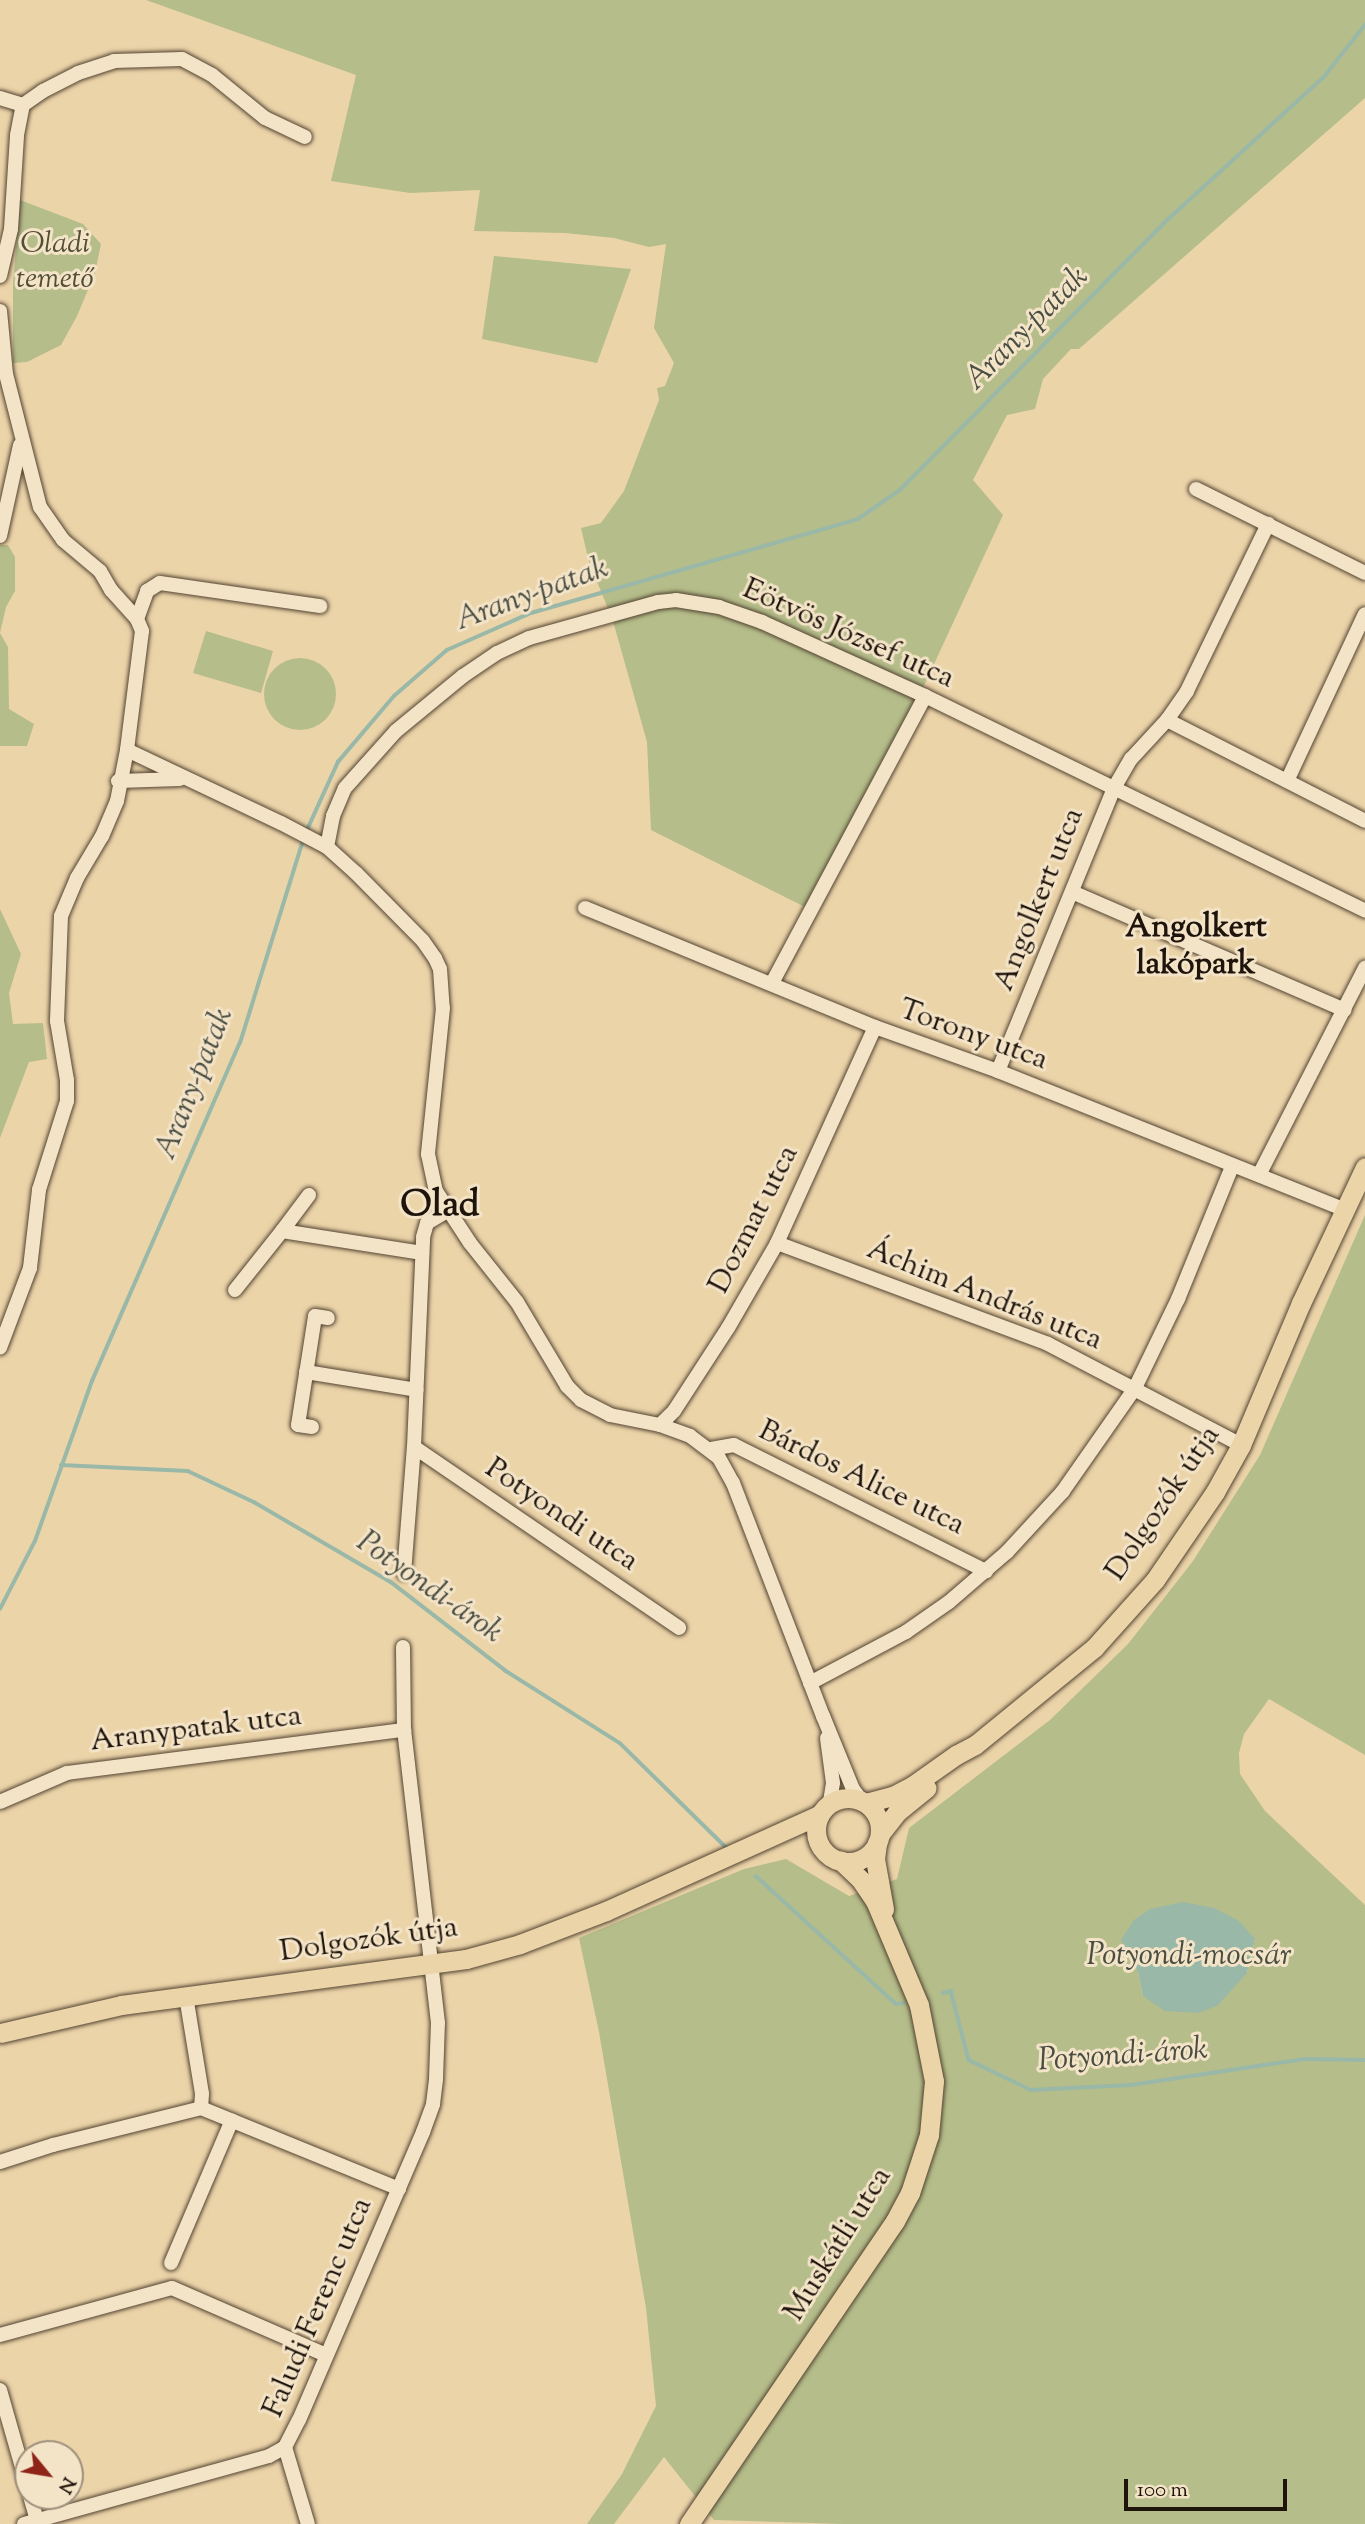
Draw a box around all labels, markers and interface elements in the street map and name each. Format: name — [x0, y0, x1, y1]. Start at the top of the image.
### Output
park label: Oladi temető — [16, 227, 94, 298]
water label: Arany-patak — [957, 259, 1097, 399]
water label: Arany-patak — [450, 550, 614, 640]
street label: Eötvös József utca — [737, 572, 959, 698]
street label: Angolkert utca — [987, 803, 1093, 997]
district label: Angolkert lakópark — [1125, 910, 1267, 985]
street label: Torony utca — [894, 992, 1052, 1080]
water label: Arany-patak — [147, 1003, 243, 1165]
street label: Dozmat utca — [702, 1140, 808, 1300]
district label: Olad — [400, 1184, 480, 1228]
street label: Áchim András utca — [861, 1232, 1107, 1360]
street label: Bárdos Alice utca — [752, 1414, 970, 1544]
street label: Dolgozók útja — [1099, 1420, 1229, 1588]
street label: Potyondi utca — [478, 1452, 644, 1580]
water label: Potyondi-árok — [348, 1524, 510, 1652]
street label: Aranypatak utca — [88, 1699, 304, 1761]
street label: Dolgozók útja — [278, 1911, 460, 1971]
water label: Potyondi-mocsár — [1087, 1937, 1291, 1975]
water label: Potyondi-árok — [1037, 2031, 1209, 2081]
street label: Muskátli utca — [777, 2161, 901, 2329]
street label: Faludi Ferenc utca — [257, 2193, 381, 2423]
north arrow — [14, 2440, 84, 2510]
scale bar — [1127, 2464, 1290, 2508]
text: N — [50, 2471, 81, 2498]
text: 100 m — [1137, 2476, 1188, 2506]

